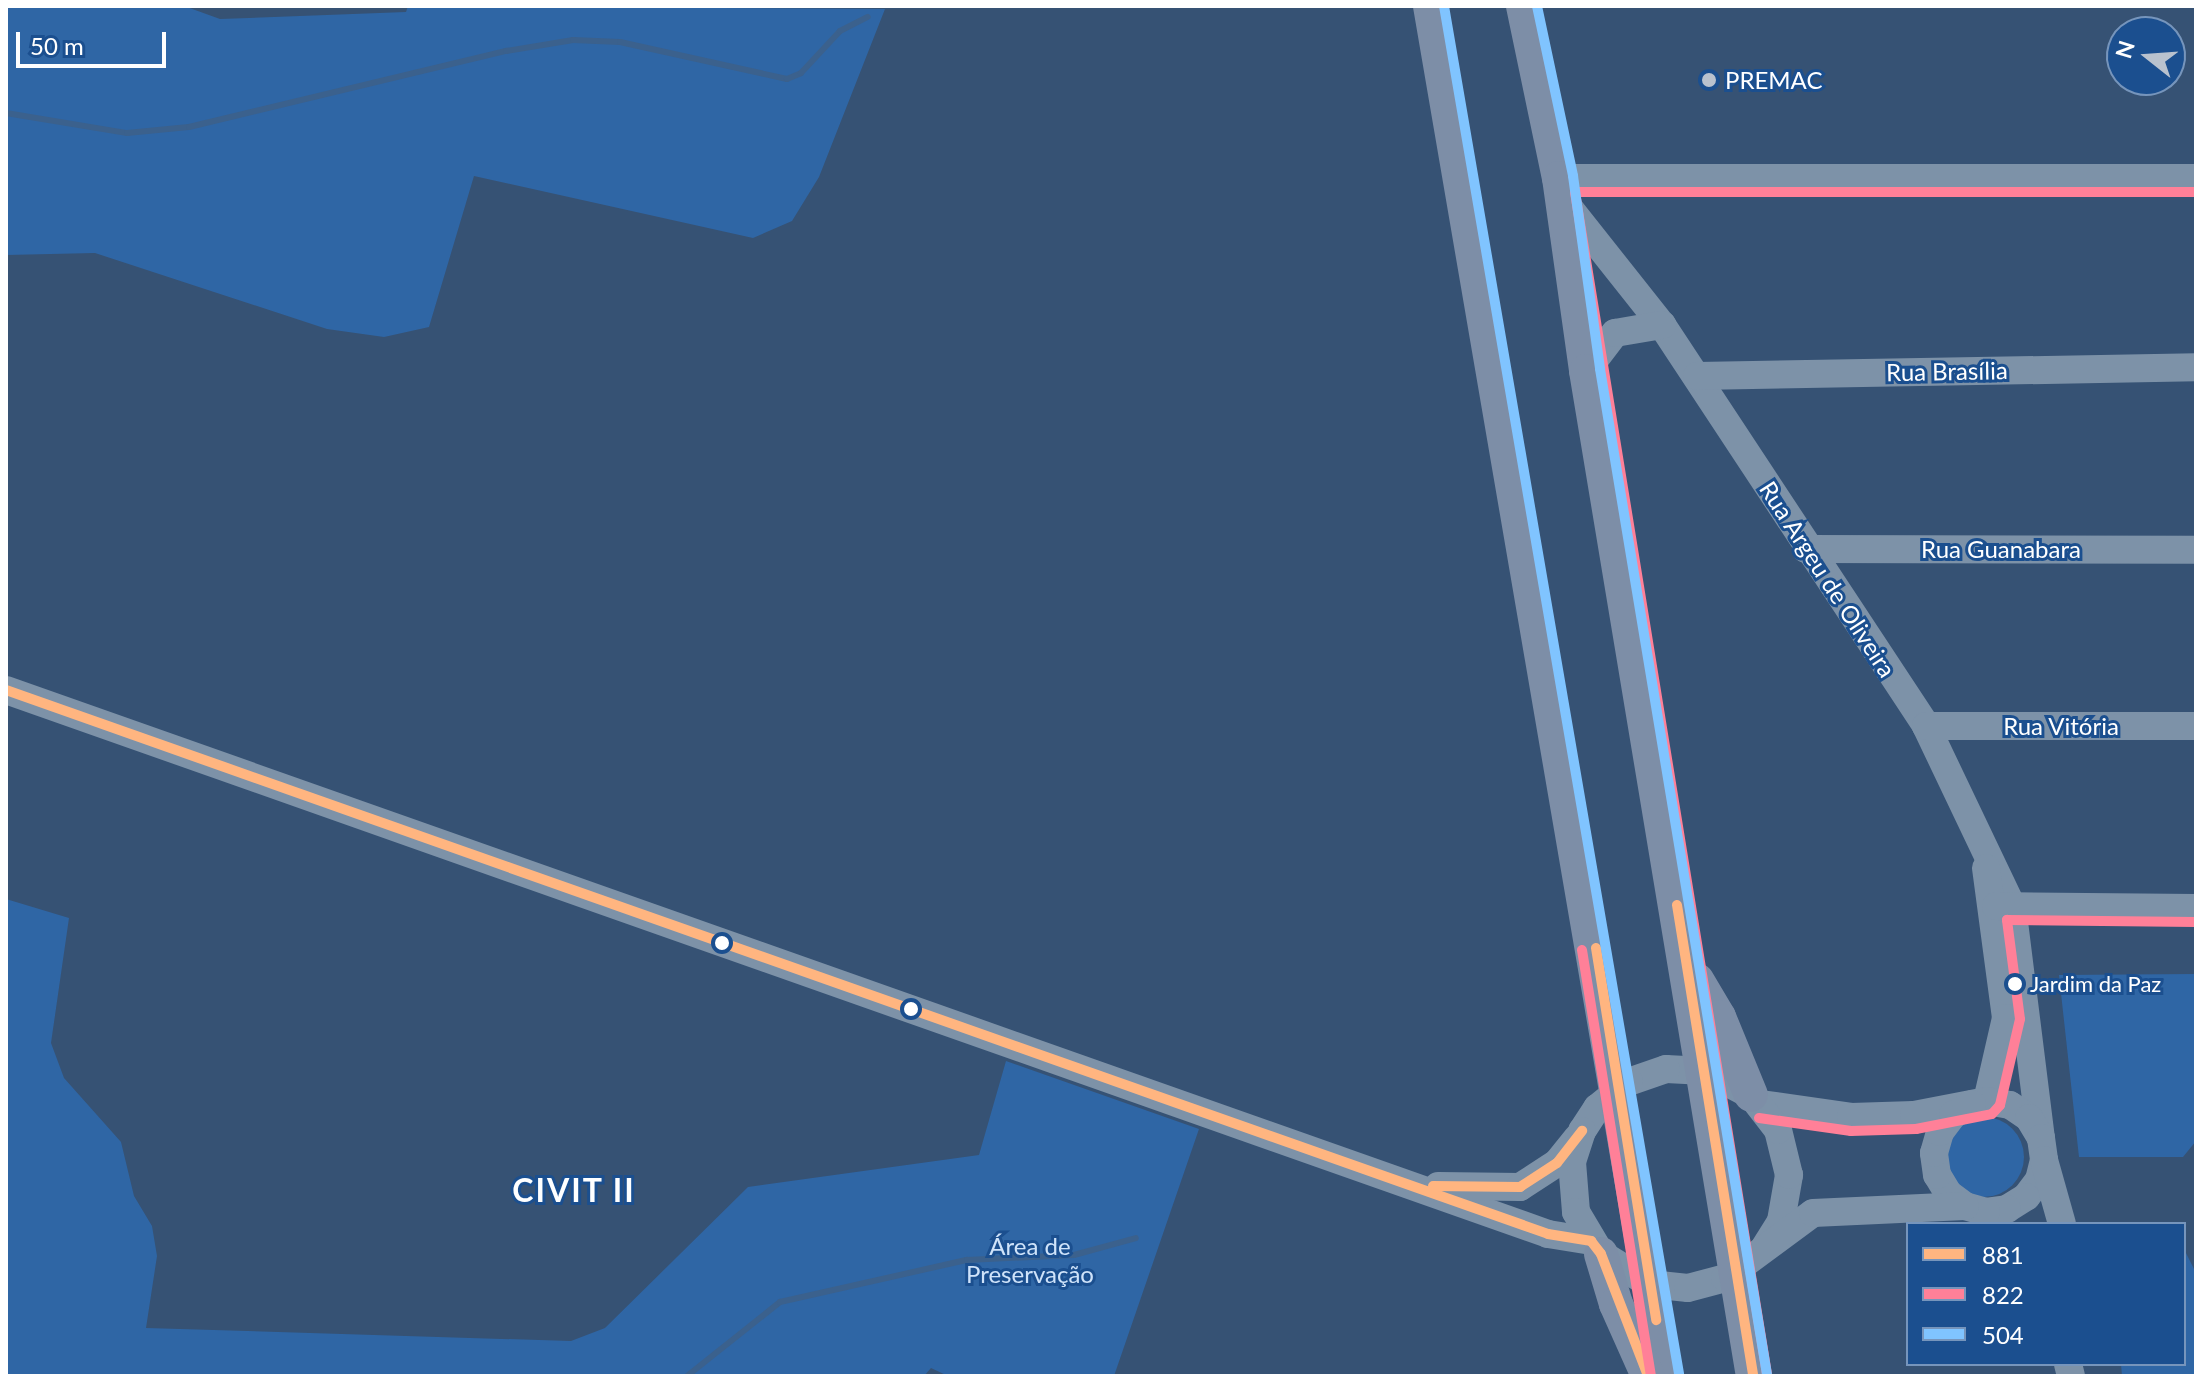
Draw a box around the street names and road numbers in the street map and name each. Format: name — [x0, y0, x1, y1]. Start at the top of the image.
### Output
street label: Rua Brasília — [1886, 356, 2008, 386]
street label: Rua Argeu de Oliveira — [1754, 475, 1902, 683]
street label: Rua Guanabara — [1921, 535, 2081, 563]
street label: Rua Vitória — [2003, 712, 2119, 740]

